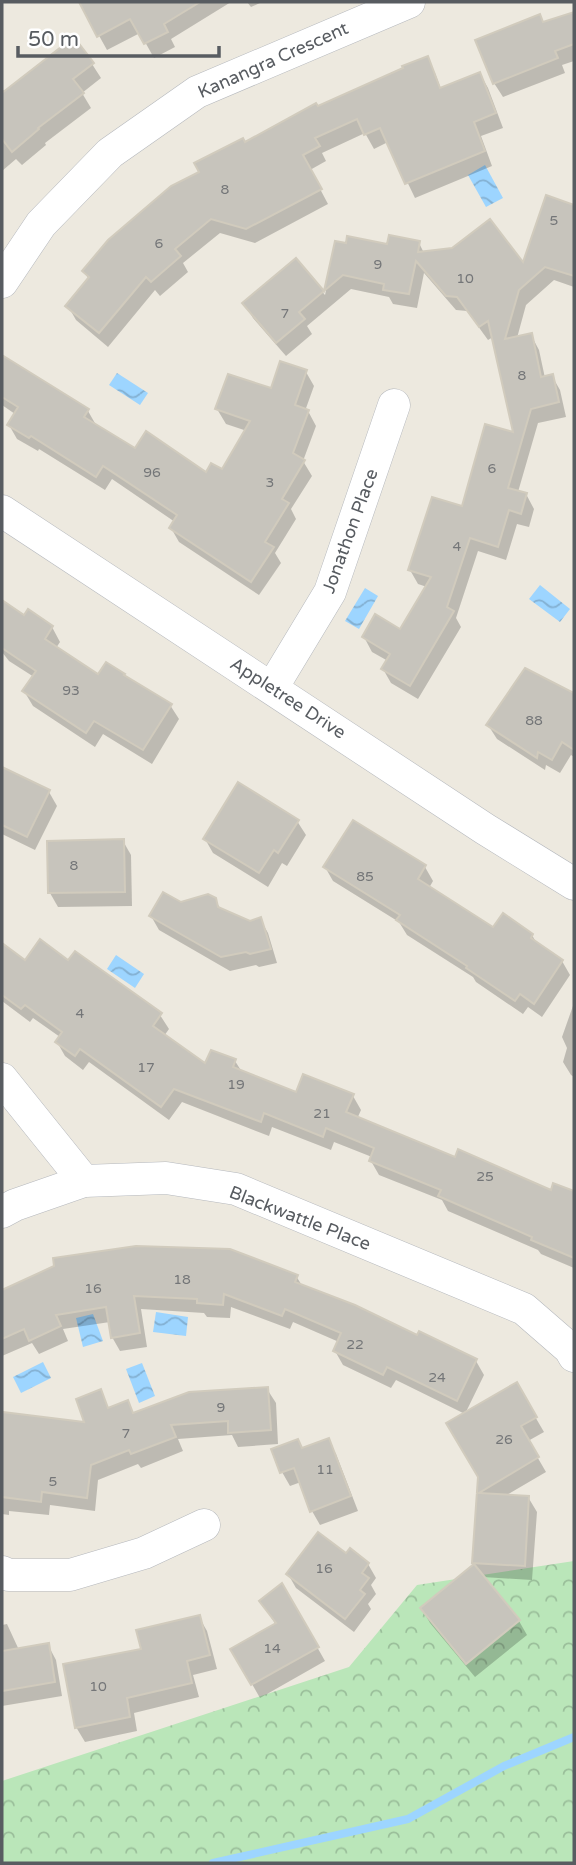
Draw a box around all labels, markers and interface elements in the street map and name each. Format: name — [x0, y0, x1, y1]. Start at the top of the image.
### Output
scale bar — [18, 14, 219, 58]
street label: Kanangra Crescent — [194, 17, 352, 103]
text: 50 m — [28, 27, 79, 52]
house number: 8 — [221, 181, 230, 198]
house number: 5 — [550, 212, 558, 229]
house number: 6 — [155, 235, 164, 252]
house number: 9 — [374, 256, 382, 273]
house number: 10 — [456, 270, 474, 287]
house number: 7 — [281, 305, 289, 322]
house number: 8 — [518, 367, 527, 384]
house number: 6 — [488, 460, 497, 477]
house number: 96 — [143, 464, 161, 481]
street label: Jonathon Place — [317, 466, 383, 596]
house number: 3 — [266, 474, 274, 491]
house number: 4 — [453, 538, 462, 555]
street label: Appletree Drive — [226, 652, 350, 744]
house number: 93 — [62, 682, 80, 699]
house number: 88 — [525, 712, 543, 729]
house number: 8 — [70, 857, 79, 874]
house number: 85 — [356, 868, 374, 885]
house number: 4 — [76, 1005, 85, 1022]
house number: 17 — [137, 1059, 155, 1076]
house number: 19 — [227, 1076, 245, 1093]
house number: 21 — [313, 1105, 331, 1122]
house number: 25 — [476, 1168, 494, 1185]
street label: Blackwattle Place — [226, 1181, 374, 1255]
house number: 18 — [173, 1271, 191, 1288]
house number: 16 — [84, 1280, 102, 1297]
house number: 22 — [346, 1336, 364, 1353]
house number: 24 — [428, 1369, 446, 1386]
house number: 9 — [217, 1399, 225, 1416]
house number: 7 — [122, 1425, 130, 1442]
house number: 26 — [495, 1431, 513, 1448]
house number: 11 — [316, 1461, 334, 1478]
house number: 5 — [49, 1473, 57, 1490]
house number: 16 — [315, 1560, 333, 1577]
house number: 14 — [263, 1640, 281, 1657]
house number: 10 — [89, 1678, 107, 1695]

